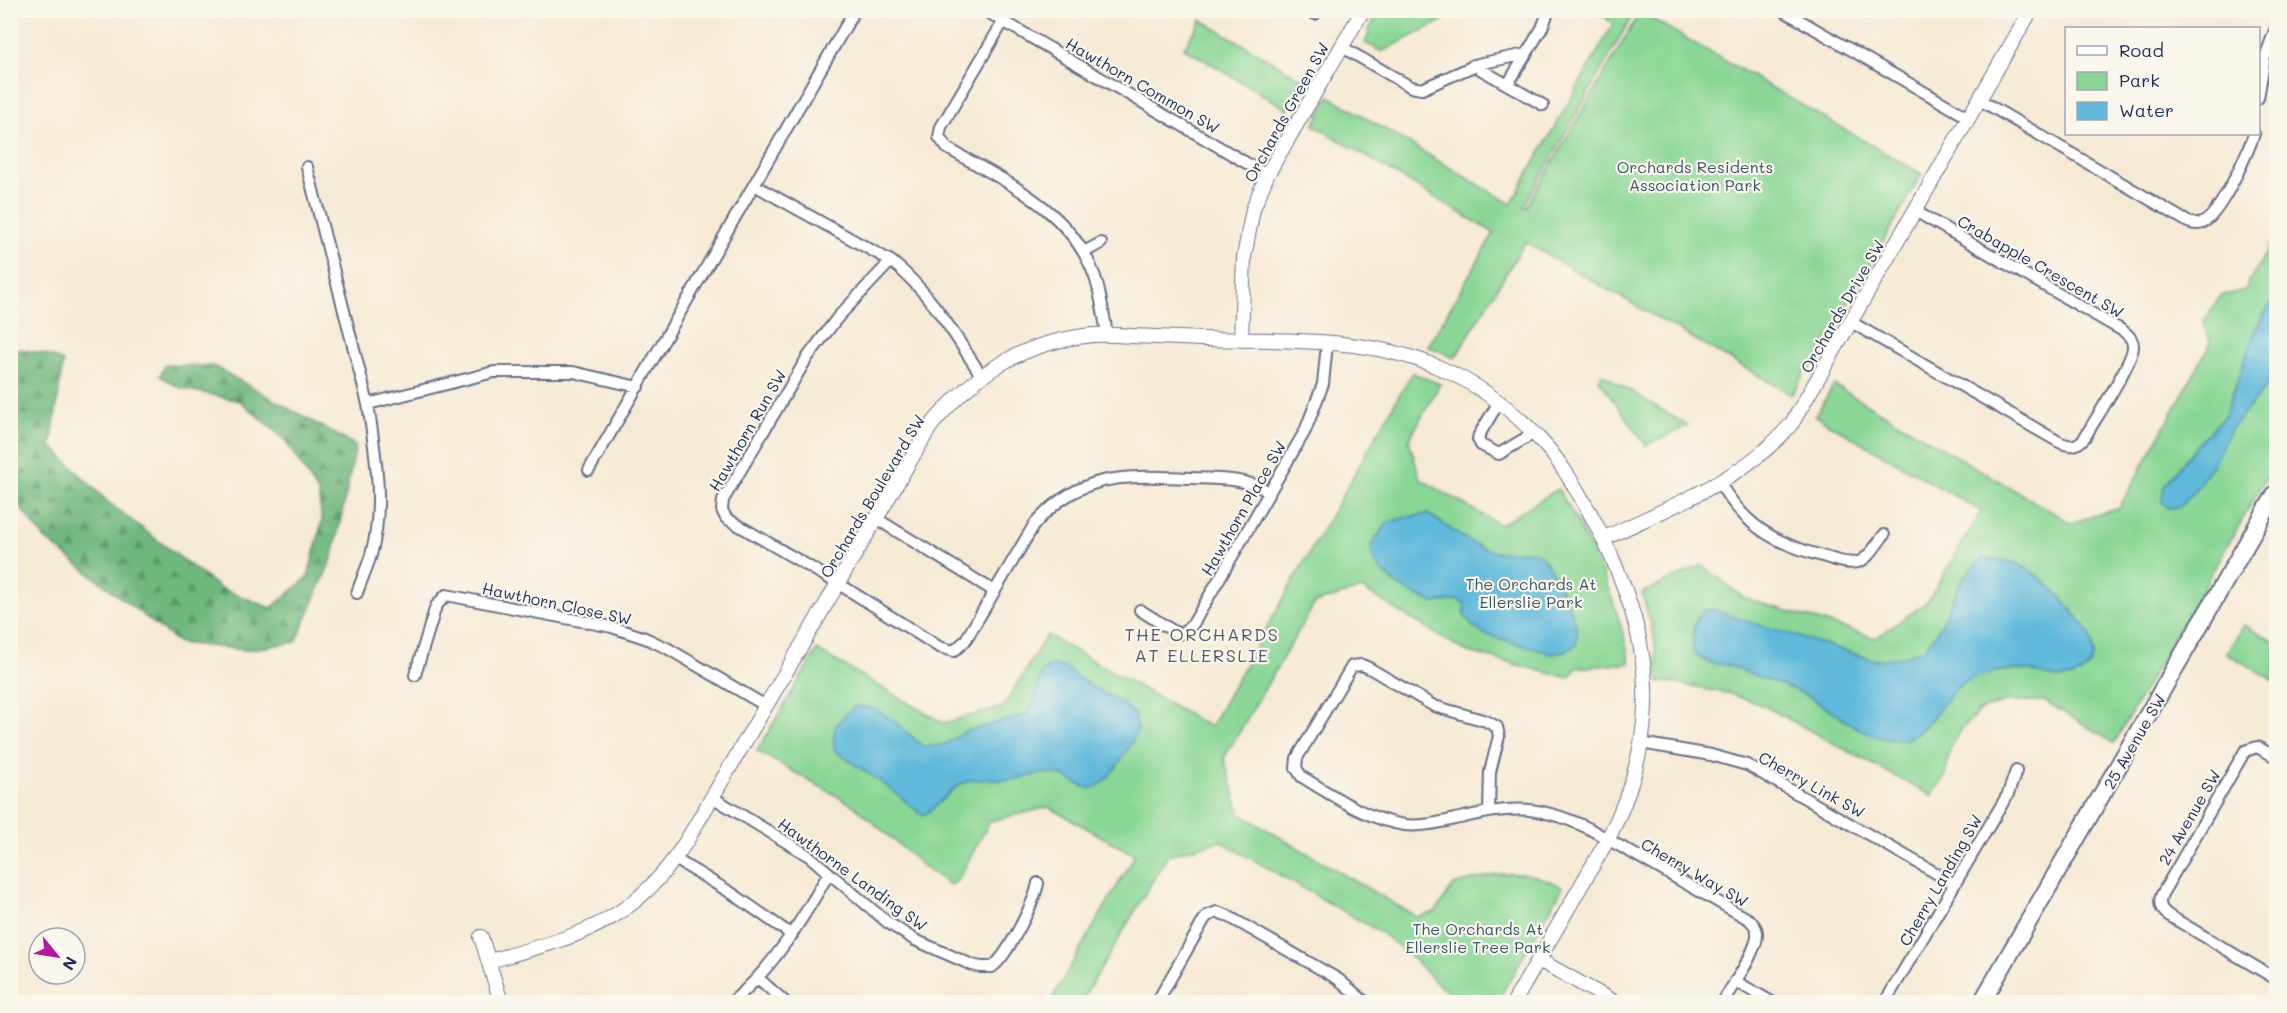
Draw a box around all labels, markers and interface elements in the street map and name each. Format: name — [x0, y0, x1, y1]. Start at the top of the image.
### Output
legend — [2065, 27, 2260, 135]
street label: Hawthorn Common SW — [1062, 32, 1224, 138]
street label: Orchards Green SW — [1239, 38, 1333, 186]
text: Road — [2119, 38, 2164, 62]
text: Park — [2119, 68, 2160, 92]
text: Water — [2119, 98, 2174, 122]
park label: Orchards Residents Association Park — [1617, 156, 1773, 195]
street label: Crabapple Crescent SW — [1954, 210, 2128, 322]
street label: Orchards Drive SW — [1795, 236, 1889, 376]
street label: Hawthorn Run SW — [704, 365, 790, 495]
street label: Orchards Boulevard SW — [815, 410, 929, 582]
street label: Hawthorn Place SW — [1196, 437, 1290, 579]
park label: The Orchards At Ellerslie Park — [1465, 573, 1597, 612]
street label: Hawthorn Close SW — [480, 577, 634, 629]
district label: THE ORCHARDS AT ELLERSLIE — [1125, 622, 1279, 667]
street label: 25 Avenue SW — [2098, 689, 2170, 793]
street label: Cherry Link SW — [1755, 746, 1869, 822]
street label: 24 Avenue SW — [2153, 765, 2225, 869]
street label: Cherry Landing SW — [1894, 810, 1986, 950]
street label: Hawthorne Landing SW — [774, 813, 932, 935]
street label: Cherry Way SW — [1638, 833, 1752, 911]
park label: The Orchards At Ellerslie Tree Park — [1406, 918, 1551, 957]
north arrow — [27, 926, 87, 986]
text: N — [58, 953, 83, 974]

